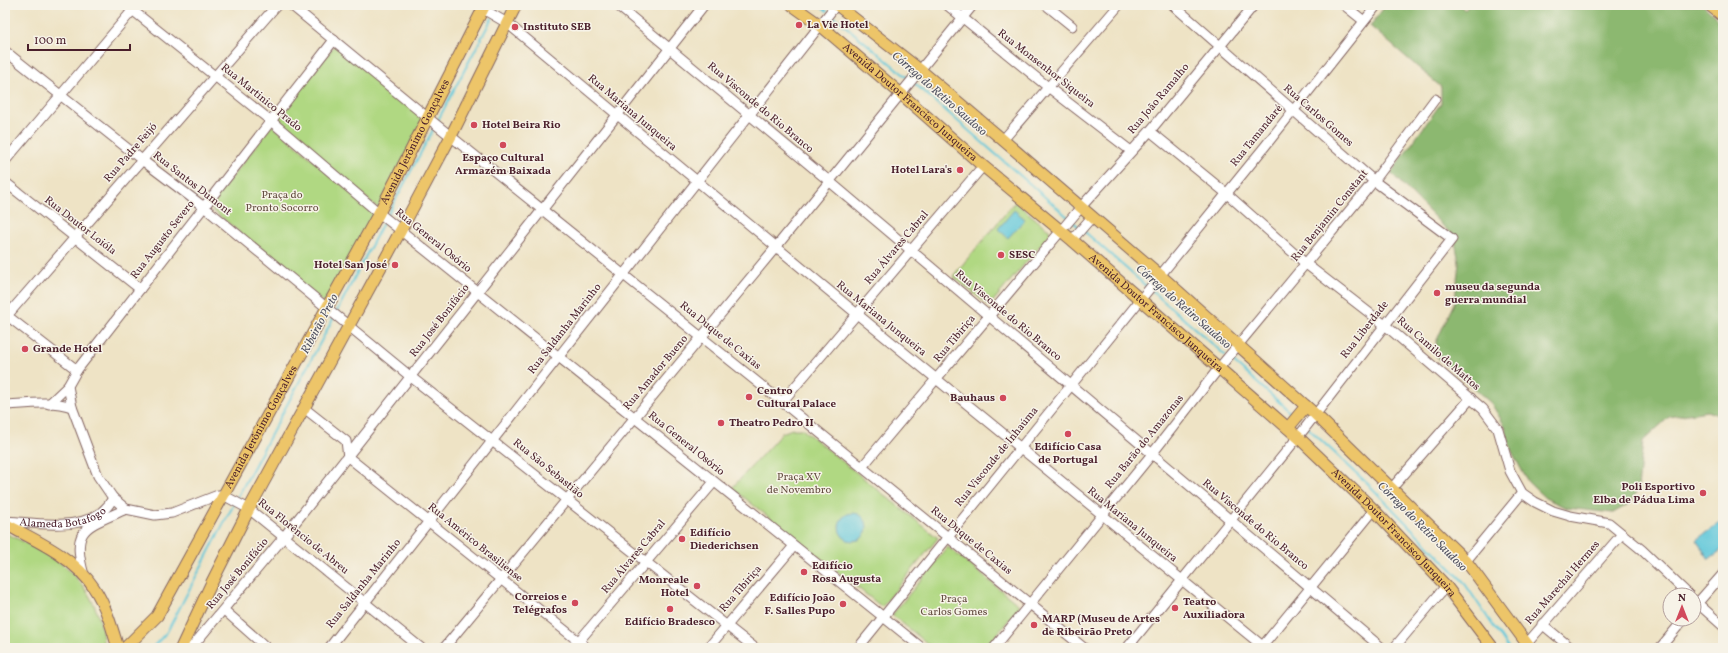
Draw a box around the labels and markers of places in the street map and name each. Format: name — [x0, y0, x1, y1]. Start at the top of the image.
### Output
place label: La Vie Hotel — [807, 18, 869, 33]
place label: Instituto SEB — [523, 20, 591, 35]
marker: La Vie Hotel — [794, 20, 804, 30]
marker: Instituto SEB — [510, 22, 520, 32]
place label: Hotel Beira Rio — [482, 118, 561, 133]
marker: Hotel Beira Rio — [469, 120, 479, 130]
marker: Espaço Cultural Armazém Baixada — [498, 140, 508, 150]
place label: Espaço Cultural Armazém Baixada — [455, 151, 551, 179]
place label: Hotel Lara's — [891, 163, 952, 178]
marker: Hotel Lara's — [955, 165, 965, 175]
place label: SESC — [1009, 248, 1035, 263]
marker: SESC — [996, 250, 1006, 260]
place label: Hotel San José — [314, 258, 387, 273]
marker: Hotel San José — [390, 260, 400, 270]
place label: museu da segunda guerra mundial — [1445, 280, 1540, 308]
marker: museu da segunda guerra mundial — [1432, 288, 1442, 298]
place label: Grande Hotel — [33, 342, 102, 357]
marker: Grande Hotel — [20, 344, 30, 354]
place label: Centro Cultural Palace — [757, 384, 836, 412]
place label: Bauhaus — [950, 391, 995, 406]
marker: Centro Cultural Palace — [744, 392, 754, 402]
marker: Bauhaus — [998, 393, 1008, 403]
place label: Theatro Pedro II — [729, 416, 814, 431]
marker: Theatro Pedro II — [716, 418, 726, 428]
marker: Edifício Casa de Portugal — [1063, 429, 1073, 439]
place label: Edifício Casa de Portugal — [1034, 440, 1102, 468]
place label: Poli Esportivo Elba de Pádua Lima — [1593, 480, 1695, 508]
marker: Poli Esportivo Elba de Pádua Lima — [1698, 488, 1708, 498]
place label: Edifício Diederichsen — [690, 526, 759, 554]
marker: Edifício Diederichsen — [677, 534, 687, 544]
place label: Edifício Rosa Augusta — [812, 559, 881, 587]
marker: Edifício Rosa Augusta — [799, 567, 809, 577]
place label: Monreale Hotel — [639, 573, 689, 601]
marker: Monreale Hotel — [692, 581, 702, 591]
place label: Correios e Telégrafos — [513, 590, 567, 618]
place label: Edifício João F. Salles Pupo — [765, 591, 835, 619]
place label: Teatro Auxiliadora — [1183, 595, 1245, 623]
marker: Correios e Telégrafos — [570, 598, 580, 608]
marker: Edifício João F. Salles Pupo — [838, 599, 848, 609]
marker: Teatro Auxiliadora — [1170, 603, 1180, 613]
marker: Edifício Bradesco — [665, 604, 675, 614]
place label: MARP (Museu de Artes de Ribeirão Preto — [1042, 612, 1160, 640]
place label: Edifício Bradesco — [625, 615, 715, 630]
marker: MARP (Museu de Artes de Ribeirão Preto — [1029, 620, 1039, 630]

